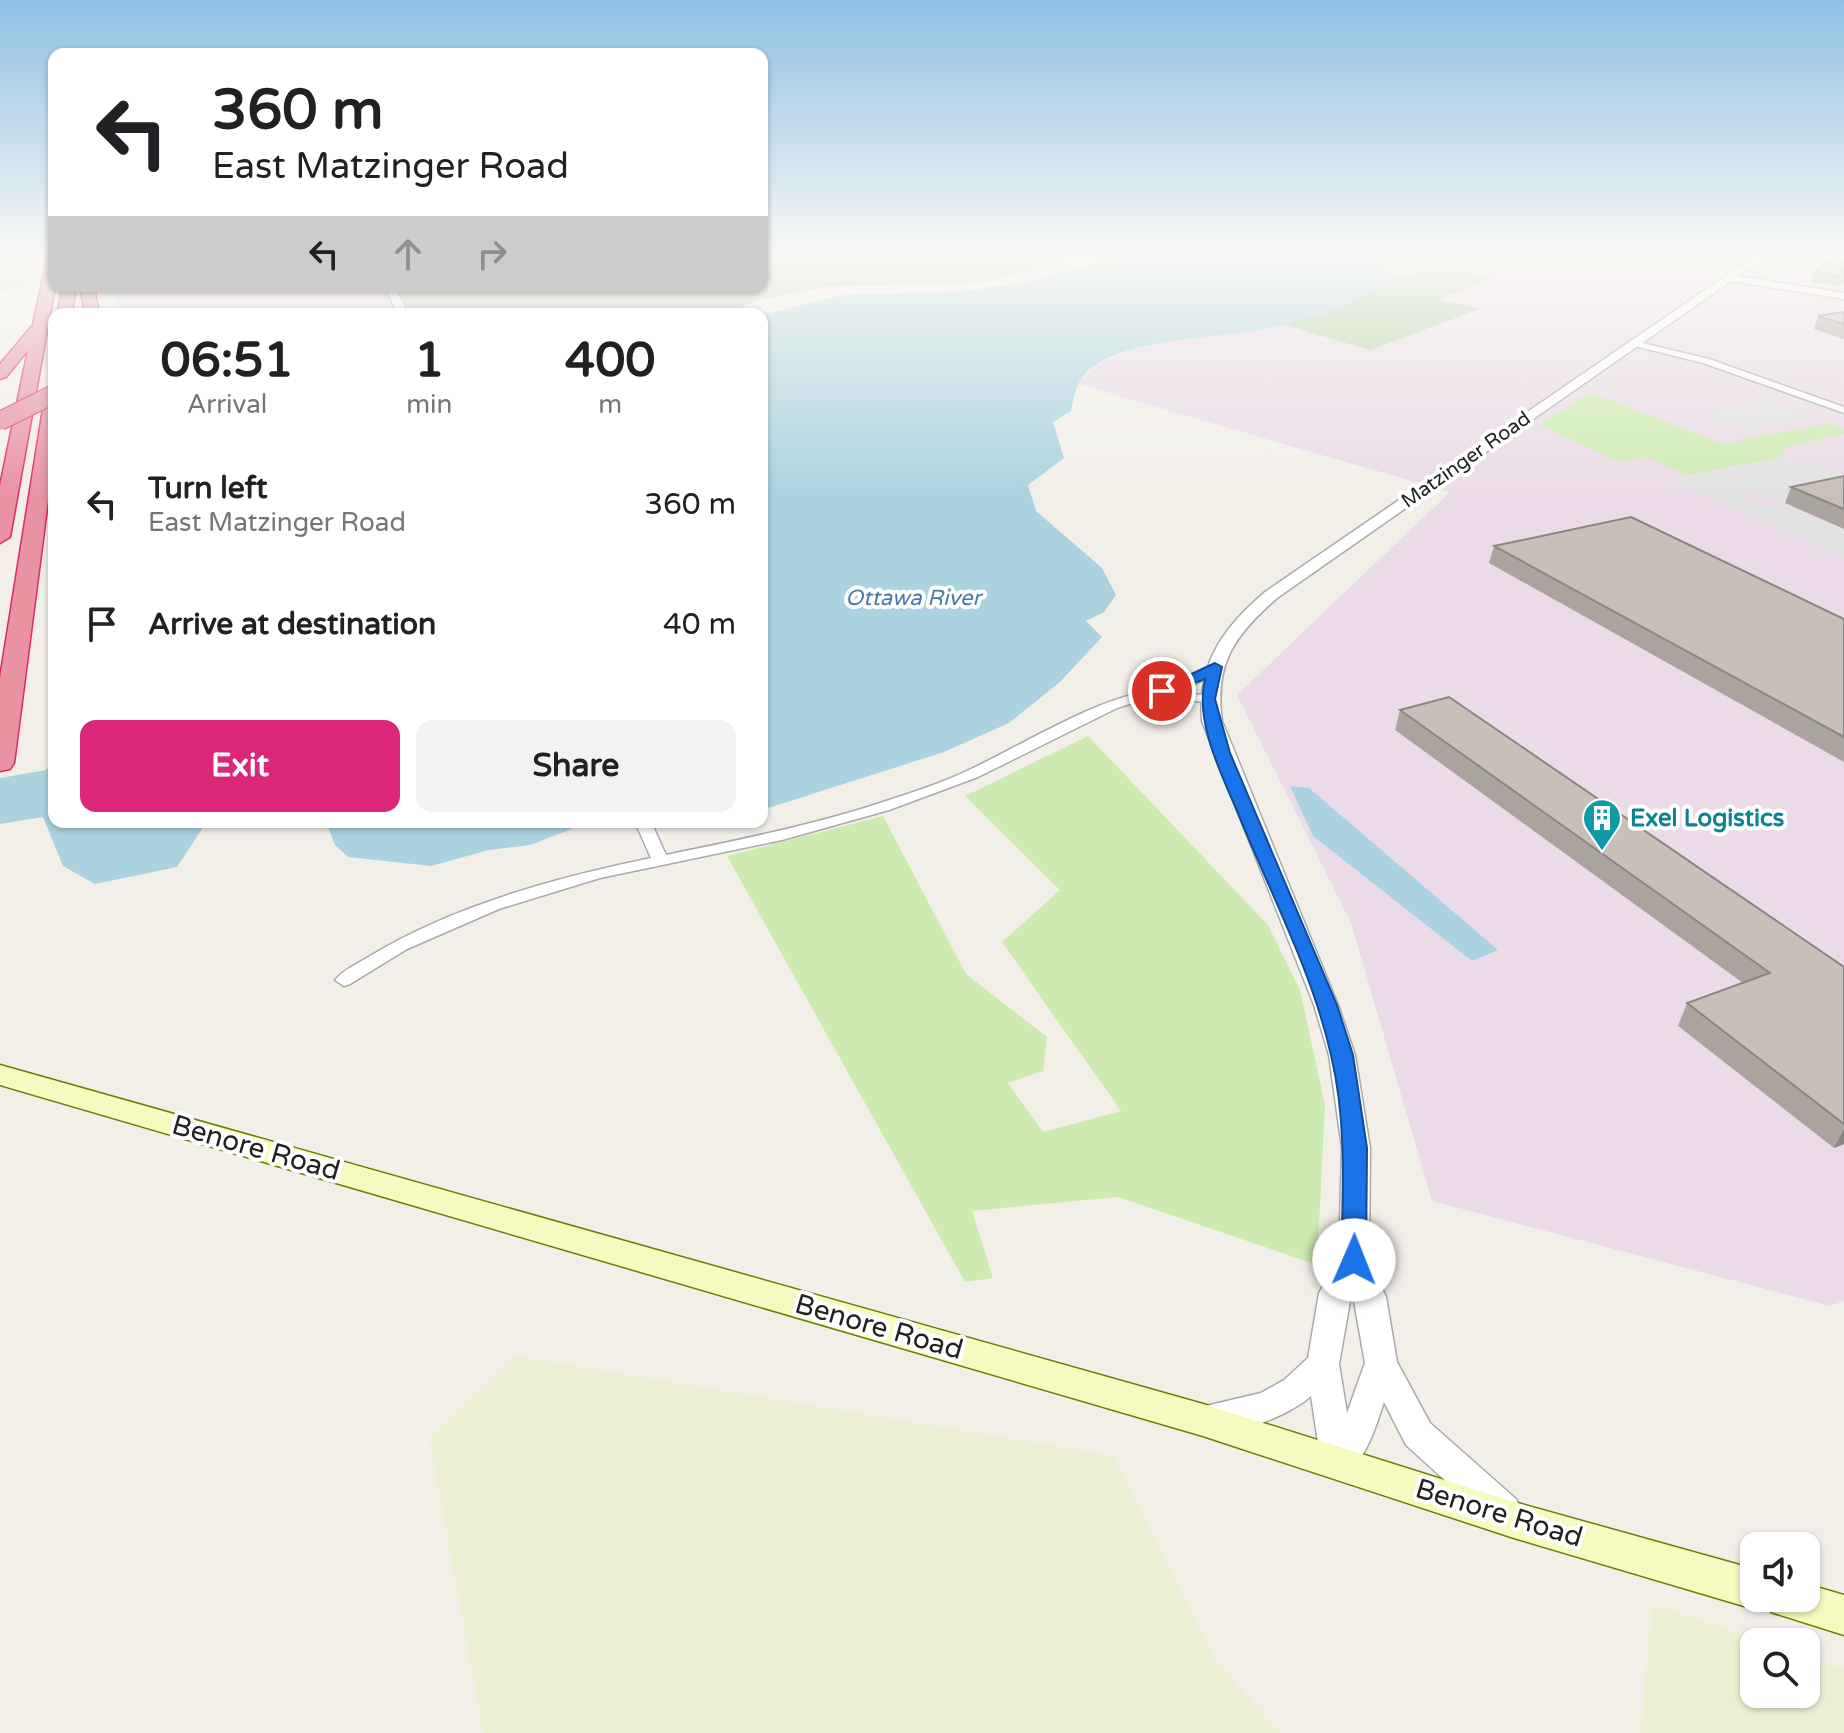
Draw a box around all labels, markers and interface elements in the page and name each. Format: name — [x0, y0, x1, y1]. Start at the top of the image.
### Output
text: 360 m — [212, 77, 383, 144]
icon: left — [80, 80, 184, 184]
text: East Matzinger Road — [212, 145, 569, 188]
icon: left — [302, 232, 346, 276]
icon: ahead — [386, 232, 430, 276]
icon: right — [470, 232, 514, 276]
text: 06:51 — [161, 332, 294, 390]
text: 1 — [414, 332, 444, 390]
text: 400 — [565, 332, 655, 390]
text: Arrival — [187, 389, 267, 420]
text: min — [406, 389, 452, 420]
text: m — [598, 389, 622, 420]
street label: Matzinger Road — [1397, 407, 1535, 513]
text: Turn left — [148, 470, 267, 507]
icon: left — [80, 482, 124, 526]
text: 360 m — [644, 486, 736, 523]
text: East Matzinger Road — [148, 507, 406, 538]
water label: Ottawa River — [845, 585, 983, 611]
icon: arrive — [80, 602, 124, 646]
text: Arrive at destination — [148, 606, 436, 643]
text: 40 m — [663, 606, 736, 643]
pin — [1128, 657, 1196, 725]
icon: arrive — [1140, 669, 1184, 713]
button: Exit — [80, 720, 400, 812]
button: Share — [416, 720, 736, 812]
building icon: Exel Logistics — [1581, 797, 1623, 852]
place label: Exel Logistics — [1630, 804, 1784, 833]
street label: Benore Road — [168, 1108, 344, 1188]
position arrow — [1312, 1218, 1396, 1302]
street label: Benore Road — [791, 1287, 967, 1367]
street label: Benore Road — [1411, 1471, 1587, 1555]
map controls — [1740, 1532, 1820, 1708]
button: sound — [1740, 1532, 1820, 1612]
button: search — [1740, 1628, 1820, 1708]

